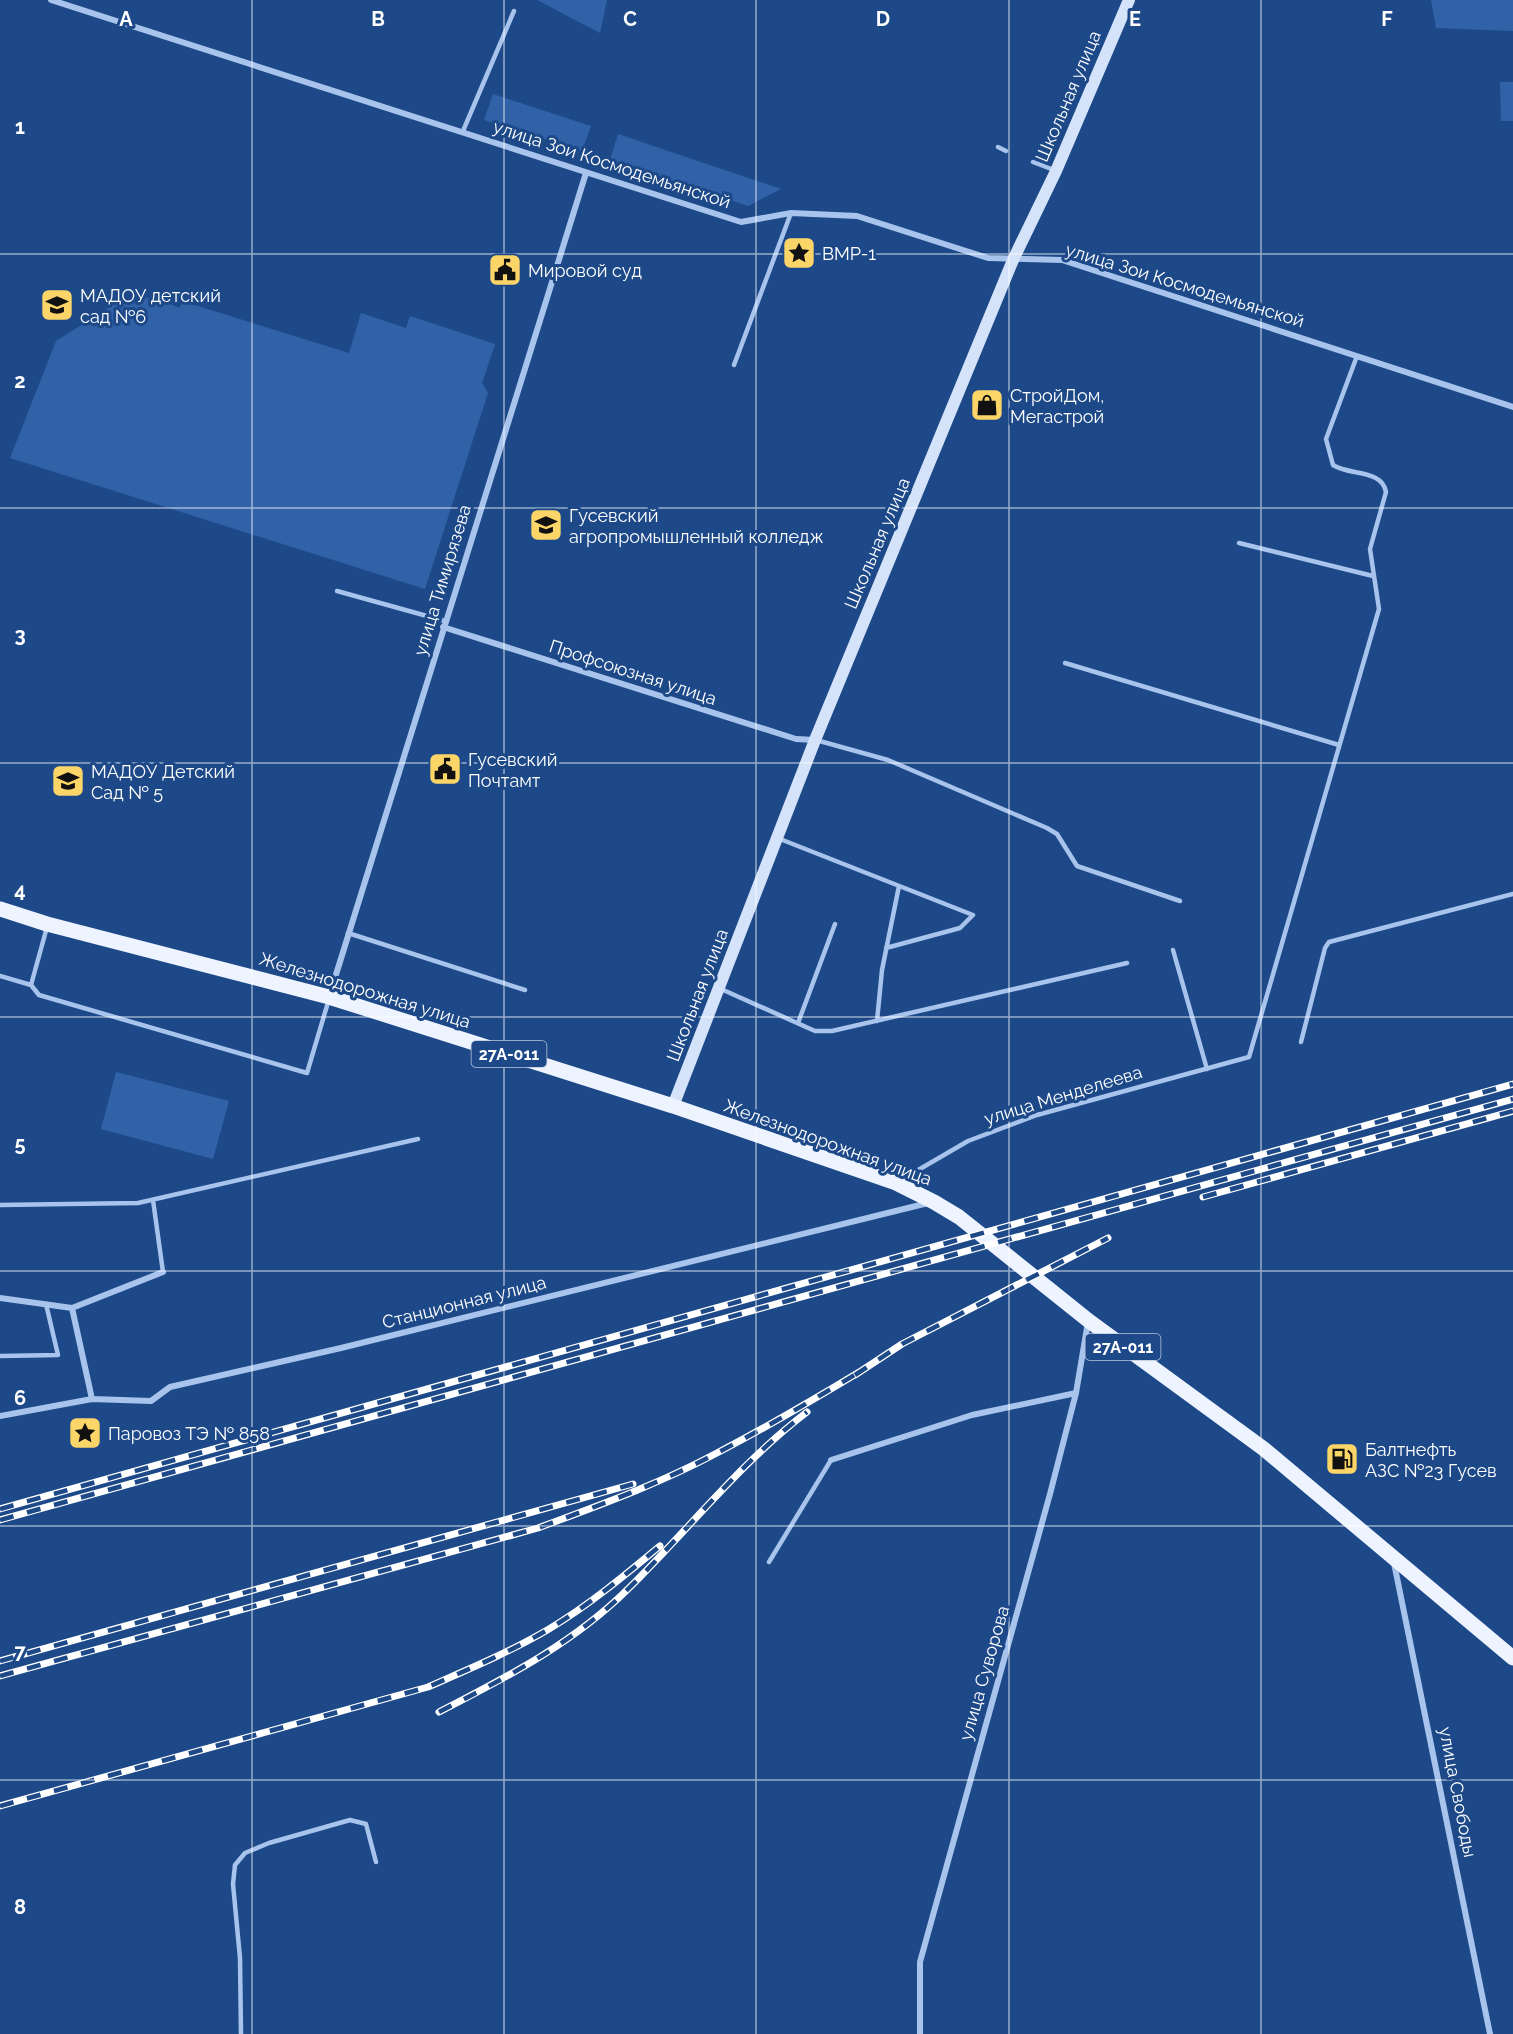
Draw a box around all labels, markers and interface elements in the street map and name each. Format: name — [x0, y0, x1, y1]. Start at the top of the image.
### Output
text: A — [119, 7, 133, 31]
text: B — [371, 7, 385, 31]
text: C — [623, 7, 637, 31]
text: D — [876, 7, 890, 31]
text: E — [1129, 7, 1141, 31]
text: F — [1381, 7, 1393, 31]
street label: Школьная улица — [1031, 27, 1105, 165]
text: 1 — [15, 115, 25, 139]
street label: улица Зои Космодемьянской — [491, 116, 733, 212]
place icon: BMP-1 — [781, 235, 817, 271]
street label: улица Зои Космодемьянской — [1063, 239, 1307, 331]
place label: BMP-1 — [822, 243, 876, 264]
public building icon: Мировой суд — [487, 252, 523, 288]
place label: Мировой суд — [528, 260, 642, 281]
place label: МАДОУ детский сад №6 — [80, 285, 221, 327]
school or university icon: МАДОУ детский сад №6 — [39, 287, 75, 323]
text: 2 — [14, 369, 26, 393]
place label: СтройДом, Мегастрой — [1010, 385, 1104, 427]
shop icon: СтройДом, Мегастрой — [969, 387, 1005, 423]
street label: Школьная улица — [840, 474, 914, 612]
street label: улица Тимирязева — [409, 502, 475, 658]
place label: Гусевский агропромышленный колледж — [569, 505, 824, 547]
school or university icon: Гусевский агропромышленный колледж — [528, 507, 564, 543]
text: 3 — [14, 623, 26, 647]
street label: Профсоюзная улица — [547, 635, 719, 709]
place label: Гусевский Почтамт — [468, 749, 557, 791]
public building icon: Гусевский Почтамт — [427, 751, 463, 787]
place label: МАДОУ Детский Сад № 5 — [91, 761, 235, 803]
school or university icon: МАДОУ Детский Сад № 5 — [50, 763, 86, 799]
text: 4 — [14, 878, 26, 902]
street label: Школьная улица — [662, 926, 732, 1064]
street label: Железнодорожная улица — [257, 948, 473, 1032]
road number: 27А-011 — [472, 1041, 546, 1067]
street label: улица Менделеева — [981, 1061, 1145, 1129]
street label: Железнодорожная улица — [721, 1095, 935, 1189]
text: 5 — [14, 1132, 26, 1156]
street label: Станционная улица — [380, 1271, 548, 1333]
road number: 27А-011 — [1086, 1334, 1160, 1360]
text: 6 — [14, 1386, 26, 1410]
place icon: Паровоз ТЭ № 858 — [67, 1415, 103, 1451]
place label: Паровоз ТЭ № 858 — [108, 1423, 270, 1444]
place label: Балтнефть АЗС №23 Гусев — [1365, 1439, 1497, 1481]
fuel station icon: Балтнефть АЗС №23 Гусев — [1324, 1441, 1360, 1477]
street label: улица Суворова — [955, 1603, 1013, 1743]
text: 7 — [14, 1640, 26, 1664]
street label: улица Свободы — [1435, 1725, 1481, 1859]
text: 8 — [14, 1895, 26, 1919]

